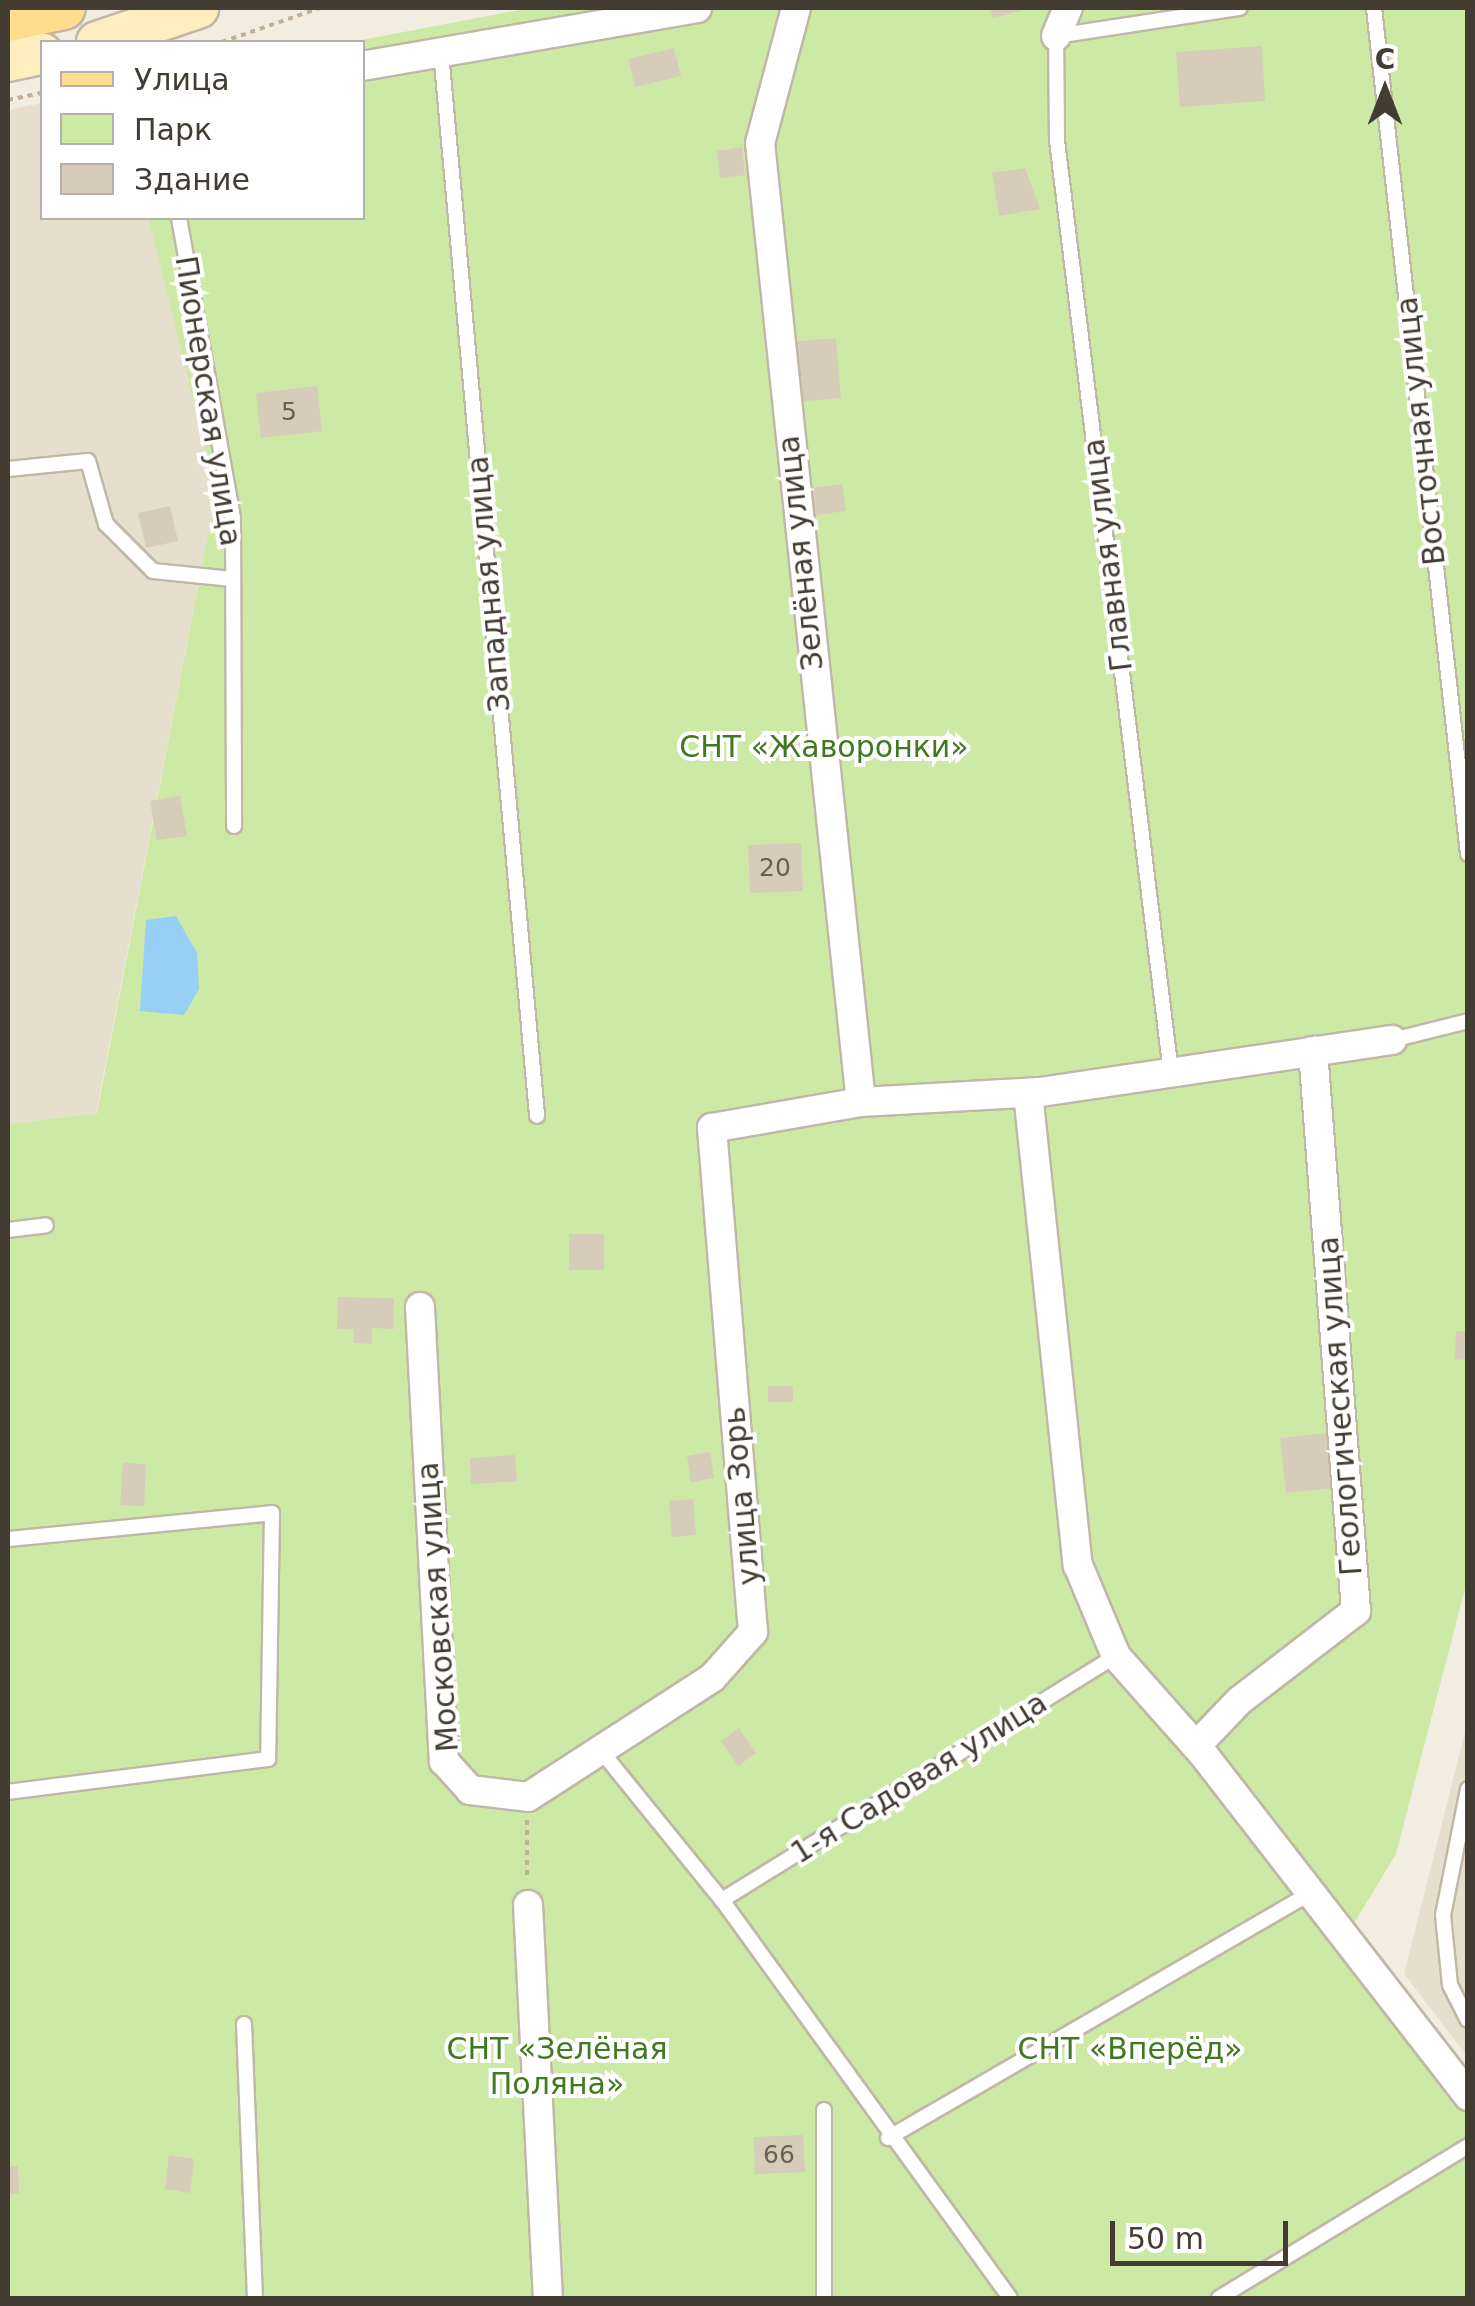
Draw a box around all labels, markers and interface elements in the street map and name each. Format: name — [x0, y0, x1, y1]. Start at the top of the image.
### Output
legend — [40, 40, 365, 220]
north arrow — [1335, 40, 1435, 140]
text: С — [1375, 43, 1395, 76]
text: Улица — [134, 62, 230, 97]
text: Парк — [134, 112, 212, 147]
text: Здание — [134, 162, 250, 197]
street label: Пионерская улица — [167, 253, 249, 549]
street label: Восточная улица — [1389, 295, 1453, 567]
house number: 5 — [281, 397, 297, 427]
street label: Зелёная улица — [771, 434, 831, 672]
street label: Главная улица — [1076, 437, 1140, 673]
street label: Западная улица — [460, 454, 518, 714]
park label: СНТ «Жаворонки» — [679, 729, 969, 765]
house number: 20 — [759, 853, 791, 883]
street label: Геологическая улица — [1310, 1235, 1370, 1577]
street label: улица Зорь — [716, 1405, 768, 1587]
street label: Московская улица — [410, 1461, 466, 1753]
street label: 1-я Садовая улица — [784, 1685, 1054, 1871]
park label: СНТ «Зелёная Поляна» — [446, 2031, 668, 2102]
park label: СНТ «Вперёд» — [1018, 2031, 1242, 2067]
house number: 66 — [763, 2140, 795, 2170]
scale bar — [1115, 2201, 1292, 2263]
text: 50 m — [1127, 2221, 1204, 2256]

